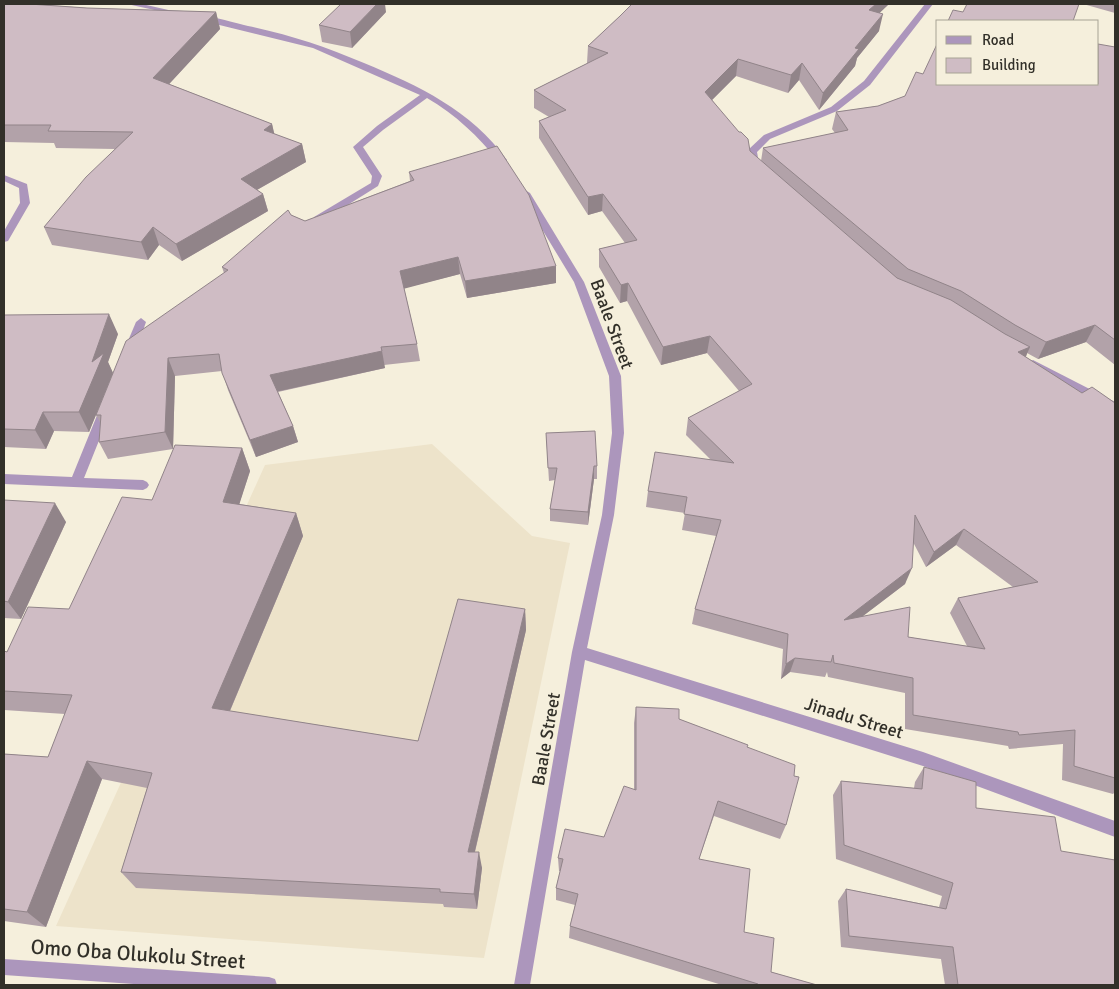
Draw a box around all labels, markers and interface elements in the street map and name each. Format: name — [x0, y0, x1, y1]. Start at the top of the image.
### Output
legend — [936, 20, 1099, 85]
text: Road — [982, 31, 1014, 49]
text: Building — [982, 56, 1036, 74]
street label: Baale Street — [586, 276, 638, 372]
street label: Baale Street — [527, 691, 565, 787]
street label: Jinadu Street — [802, 693, 906, 743]
street label: Omo Oba Olukolu Street — [30, 934, 246, 974]

